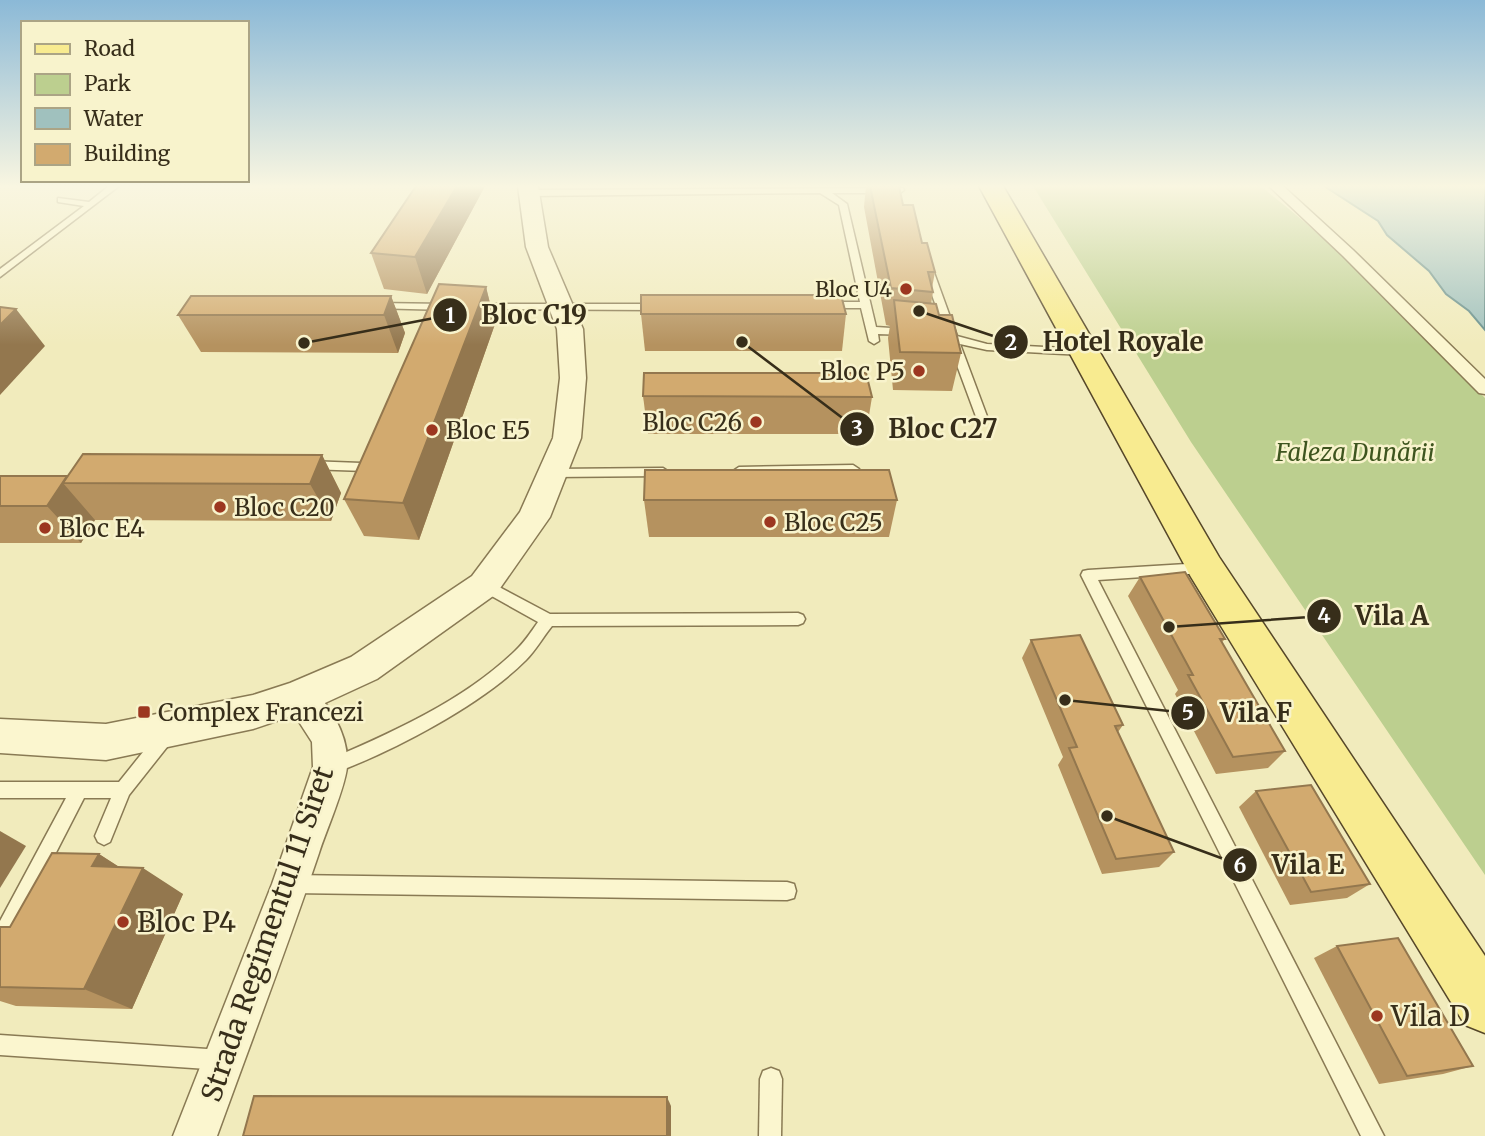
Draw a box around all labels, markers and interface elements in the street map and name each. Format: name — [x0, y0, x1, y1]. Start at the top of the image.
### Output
legend — [21, 21, 248, 182]
text: Road — [84, 35, 135, 62]
text: Park — [84, 70, 131, 97]
text: Water — [83, 105, 143, 132]
text: Building — [84, 140, 171, 167]
place label: Bloc U4 — [815, 276, 892, 303]
marker: Bloc U4 — [898, 281, 914, 297]
callout: Bloc C19 — [432, 292, 601, 339]
text: Bloc C19 — [481, 298, 587, 331]
text: 1 — [445, 302, 455, 329]
callout: Hotel Royale — [994, 319, 1218, 366]
text: Hotel Royale — [1042, 325, 1204, 358]
text: 2 — [1005, 329, 1017, 356]
place label: Bloc P5 — [820, 356, 905, 387]
marker: Bloc P5 — [911, 363, 927, 379]
callout: Bloc C27 — [840, 405, 1012, 452]
place label: Bloc C26 — [642, 407, 742, 438]
text: Bloc C27 — [888, 412, 998, 445]
marker: Bloc C26 — [748, 414, 764, 430]
place label: Bloc E5 — [446, 415, 531, 446]
text: 3 — [851, 415, 863, 442]
marker: Bloc E5 — [424, 422, 440, 438]
park label: Faleza Dunării — [1274, 437, 1435, 468]
place label: Bloc C20 — [234, 492, 335, 523]
marker: Bloc C20 — [212, 499, 228, 515]
place label: Bloc C25 — [784, 507, 883, 538]
place label: Bloc E4 — [59, 513, 145, 544]
marker: Bloc C25 — [762, 514, 778, 530]
marker: Bloc E4 — [37, 520, 53, 536]
callout: Vila A — [1306, 592, 1443, 639]
text: Vila A — [1354, 599, 1430, 632]
text: 4 — [1317, 602, 1331, 629]
callout: Vila F — [1171, 689, 1306, 736]
text: Vila F — [1219, 696, 1292, 729]
place label: Complex Francezi — [158, 697, 364, 728]
text: 5 — [1182, 699, 1194, 726]
marker: Complex Francezi — [136, 704, 152, 720]
street label: Strada Regimentul 11 Siret — [193, 762, 341, 1106]
callout: Vila E — [1223, 842, 1358, 889]
text: Vila E — [1271, 848, 1344, 881]
text: 6 — [1234, 852, 1247, 879]
place label: Bloc P4 — [137, 904, 236, 940]
marker: Bloc P4 — [115, 914, 131, 930]
place label: Vila D — [1390, 998, 1470, 1034]
marker: Vila D — [1369, 1008, 1385, 1024]

